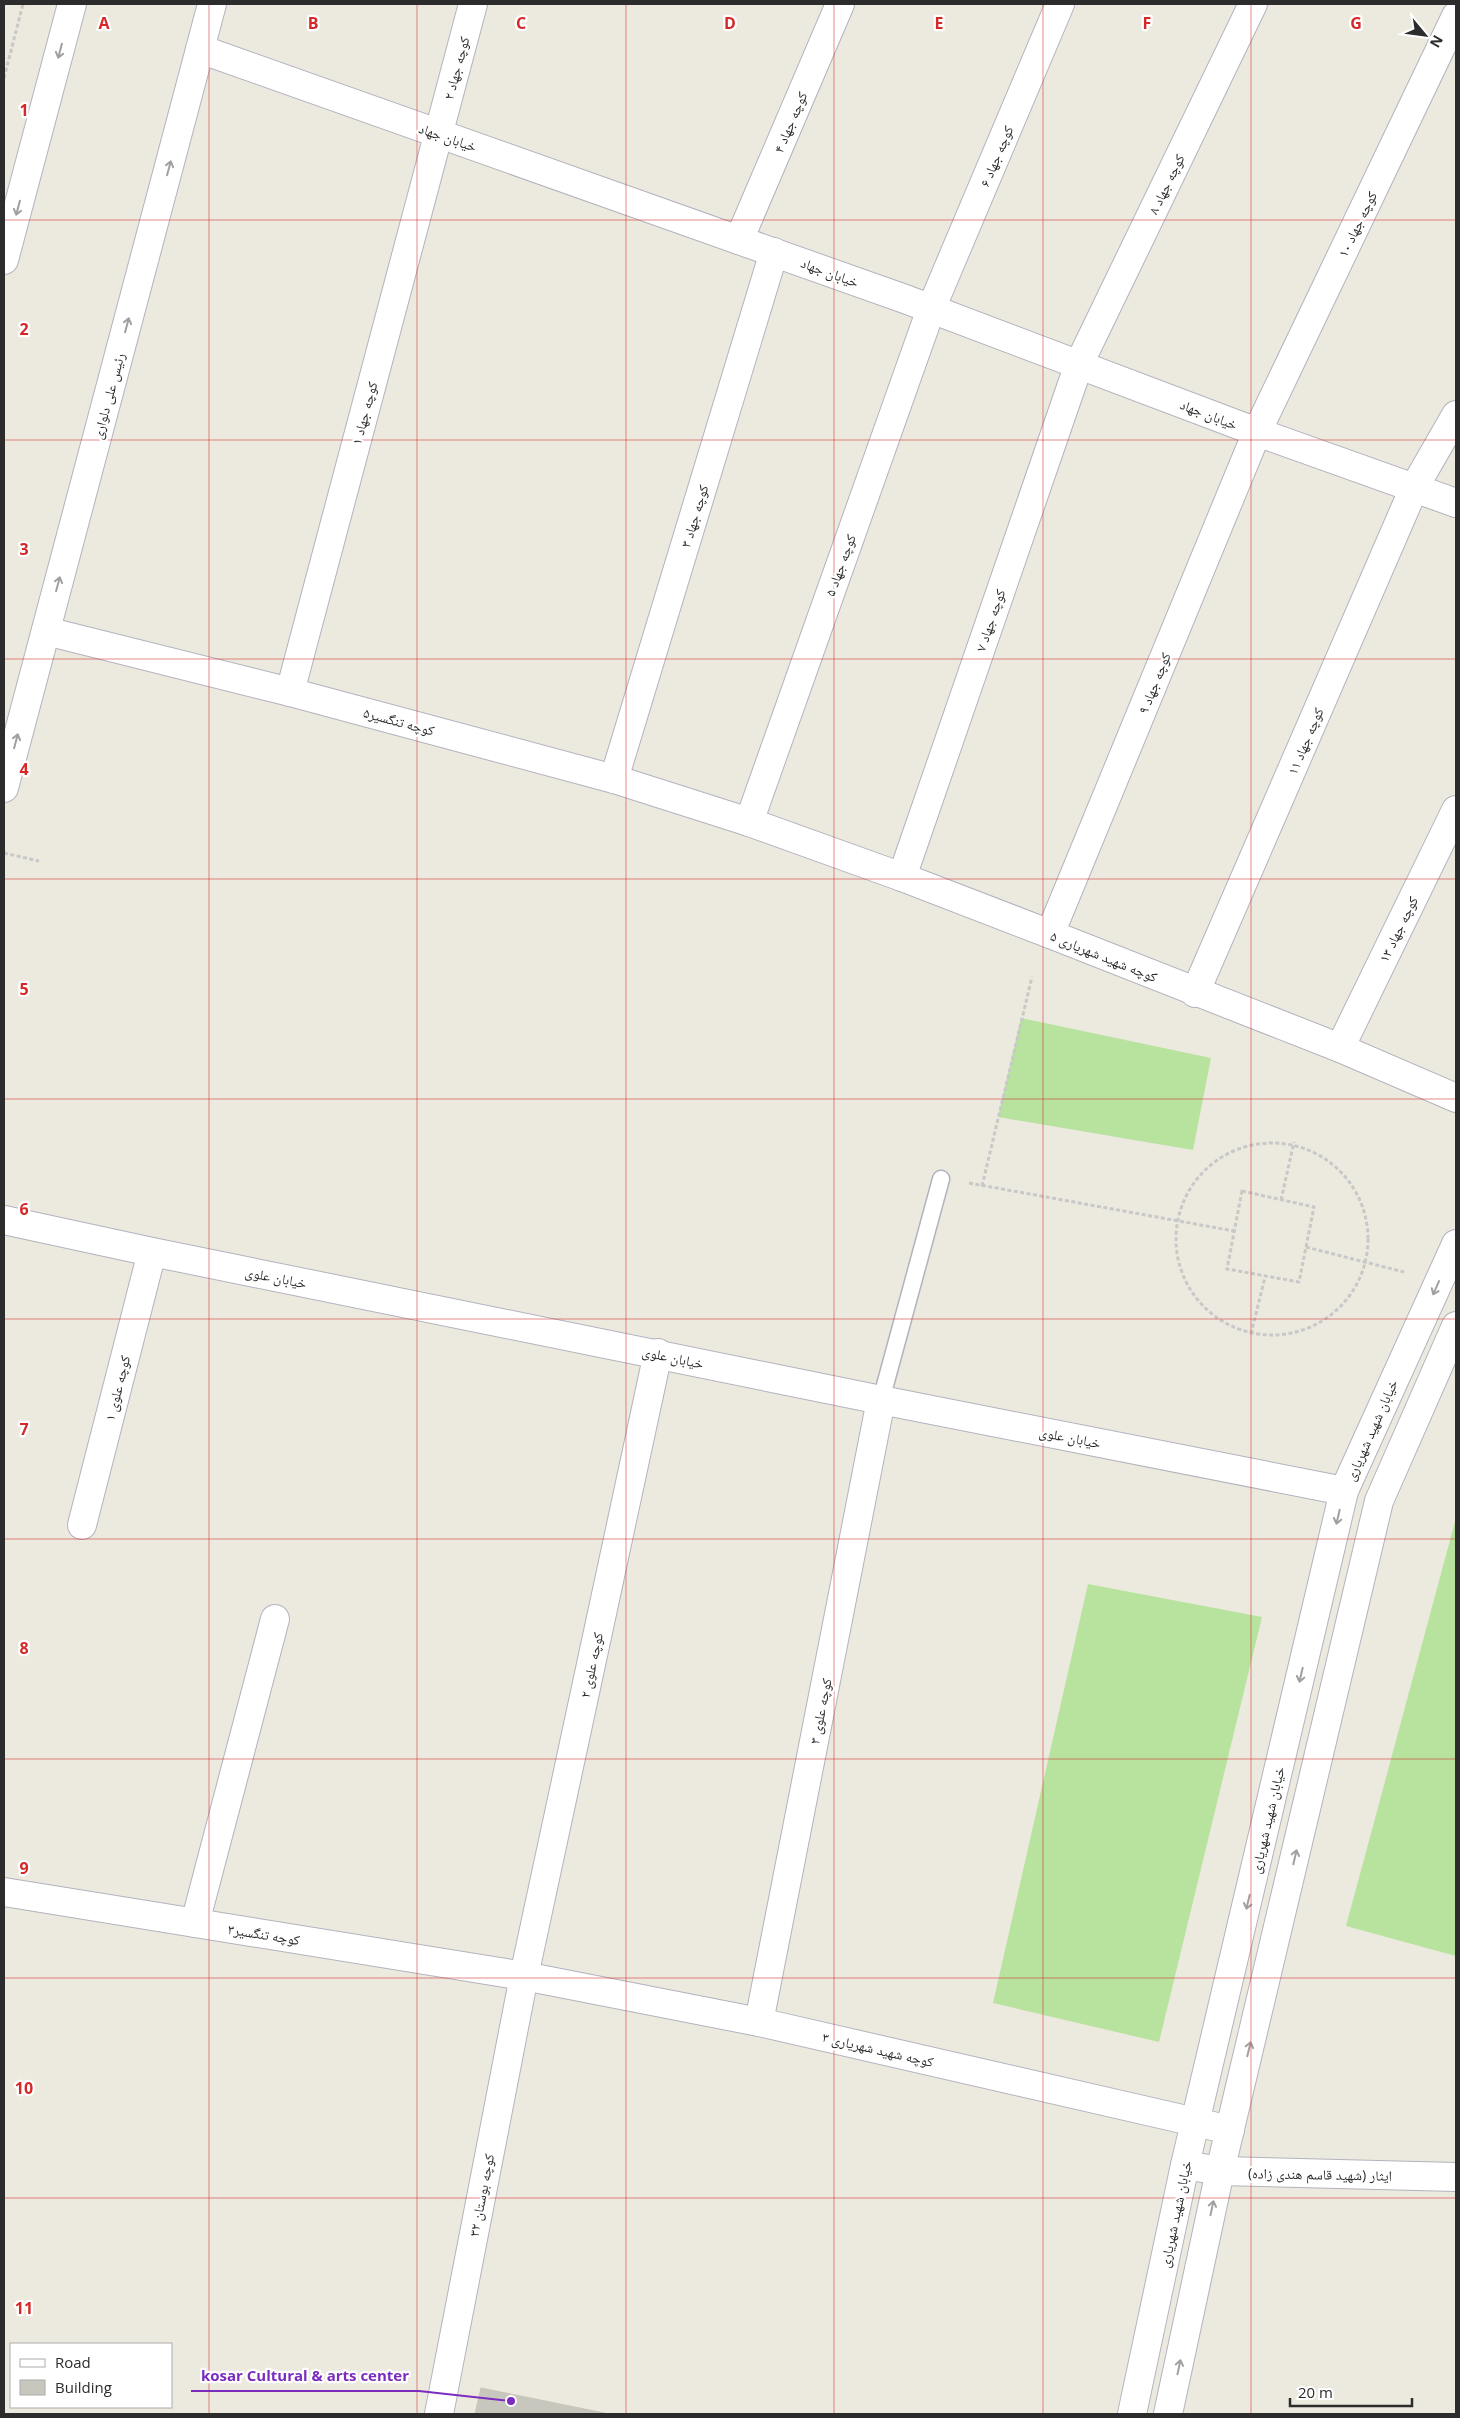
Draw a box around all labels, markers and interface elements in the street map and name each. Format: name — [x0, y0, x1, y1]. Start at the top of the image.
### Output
north arrow — [1400, 10, 1450, 60]
text: A — [98, 12, 110, 34]
text: B — [308, 12, 318, 34]
text: C — [516, 12, 526, 34]
text: D — [724, 12, 736, 34]
text: E — [935, 12, 944, 34]
text: F — [1143, 12, 1151, 34]
text: G — [1350, 12, 1362, 34]
text: N — [1426, 32, 1448, 51]
street label: کوچه جهاد ۲ — [438, 34, 474, 102]
one-way arrow — [54, 42, 64, 58]
street label: کوچه جهاد ۴ — [769, 88, 811, 156]
text: 1 — [19, 99, 29, 121]
street label: خیابان جهاد — [416, 118, 480, 156]
street label: کوچه جهاد ۶ — [975, 122, 1017, 190]
street label: کوچه جهاد ۸ — [1143, 151, 1189, 217]
one-way arrow — [164, 161, 174, 177]
street label: کوچه جهاد ۱۰ — [1333, 188, 1381, 260]
one-way arrow — [12, 199, 22, 215]
street label: خیابان جهاد — [798, 253, 862, 291]
text: 2 — [19, 318, 29, 340]
one-way arrow — [123, 318, 132, 334]
street label: رئیس علی دلواری — [87, 351, 129, 441]
street label: کوچه جهاد ۱ — [346, 379, 382, 447]
street label: خیابان جهاد — [1177, 394, 1241, 434]
street label: کوچه جهاد ۳ — [675, 482, 713, 550]
street label: کوچه جهاد ۵ — [820, 531, 860, 599]
text: 3 — [19, 538, 29, 560]
one-way arrow — [54, 576, 63, 592]
street label: کوچه جهاد ۷ — [970, 586, 1010, 654]
street label: کوچه جهاد ۹ — [1133, 649, 1175, 717]
street label: کوچه تنگسیر۵ — [361, 702, 437, 740]
street label: کوچه جهاد ۱۱ — [1282, 704, 1328, 777]
one-way arrow — [12, 733, 22, 749]
text: 4 — [19, 758, 29, 780]
street label: کوچه جهاد ۱۳ — [1374, 893, 1422, 965]
street label: کوچه شهید شهریاری ۵ — [1048, 926, 1160, 986]
text: 5 — [19, 978, 29, 1000]
text: 6 — [19, 1198, 29, 1220]
street label: خیابان علوی — [244, 1262, 309, 1292]
one-way arrow — [1431, 1280, 1440, 1295]
street label: خیابان علوی — [640, 1341, 706, 1373]
street label: کوچه علوی ۱ — [100, 1353, 134, 1423]
street label: خیابان شهید شهریاری — [1340, 1376, 1402, 1484]
text: 7 — [19, 1418, 29, 1440]
street label: خیابان علوی — [1038, 1422, 1103, 1452]
one-way arrow — [1333, 1509, 1342, 1525]
street label: کوچه علوی ۲ — [575, 1630, 607, 1700]
text: 8 — [19, 1637, 29, 1659]
one-way arrow — [1295, 1667, 1305, 1683]
street label: کوچه علوی ۳ — [804, 1676, 836, 1746]
street label: خیابان شهید شهریاری — [1245, 1765, 1289, 1875]
one-way arrow — [1291, 1850, 1300, 1866]
text: 9 — [19, 1857, 29, 1879]
one-way arrow — [1243, 1893, 1252, 1909]
street label: کوچه تنگسیر۳ — [227, 1919, 302, 1949]
street label: کوچه شهید شهریاری ۳ — [821, 2027, 936, 2071]
one-way arrow — [1245, 2042, 1254, 2058]
text: 10 — [15, 2077, 33, 2099]
street label: کوچه بوستان ۳۲ — [464, 2152, 498, 2238]
street label: خیابان شهید شهریاری — [1154, 2159, 1196, 2269]
street label: ایثار (شهید قاسم هندی زاده) — [1248, 2163, 1392, 2186]
one-way arrow — [1208, 2200, 1218, 2216]
text: 11 — [15, 2297, 33, 2319]
legend — [10, 2343, 172, 2408]
text: Road — [55, 2352, 91, 2372]
one-way arrow — [1174, 2359, 1184, 2375]
callout: kosar Cultural & arts center — [191, 2361, 419, 2391]
text: kosar Cultural & arts center — [201, 2365, 409, 2385]
scale bar — [1290, 2376, 1412, 2408]
text: Building — [55, 2377, 112, 2397]
text: 20 m — [1298, 2382, 1333, 2402]

